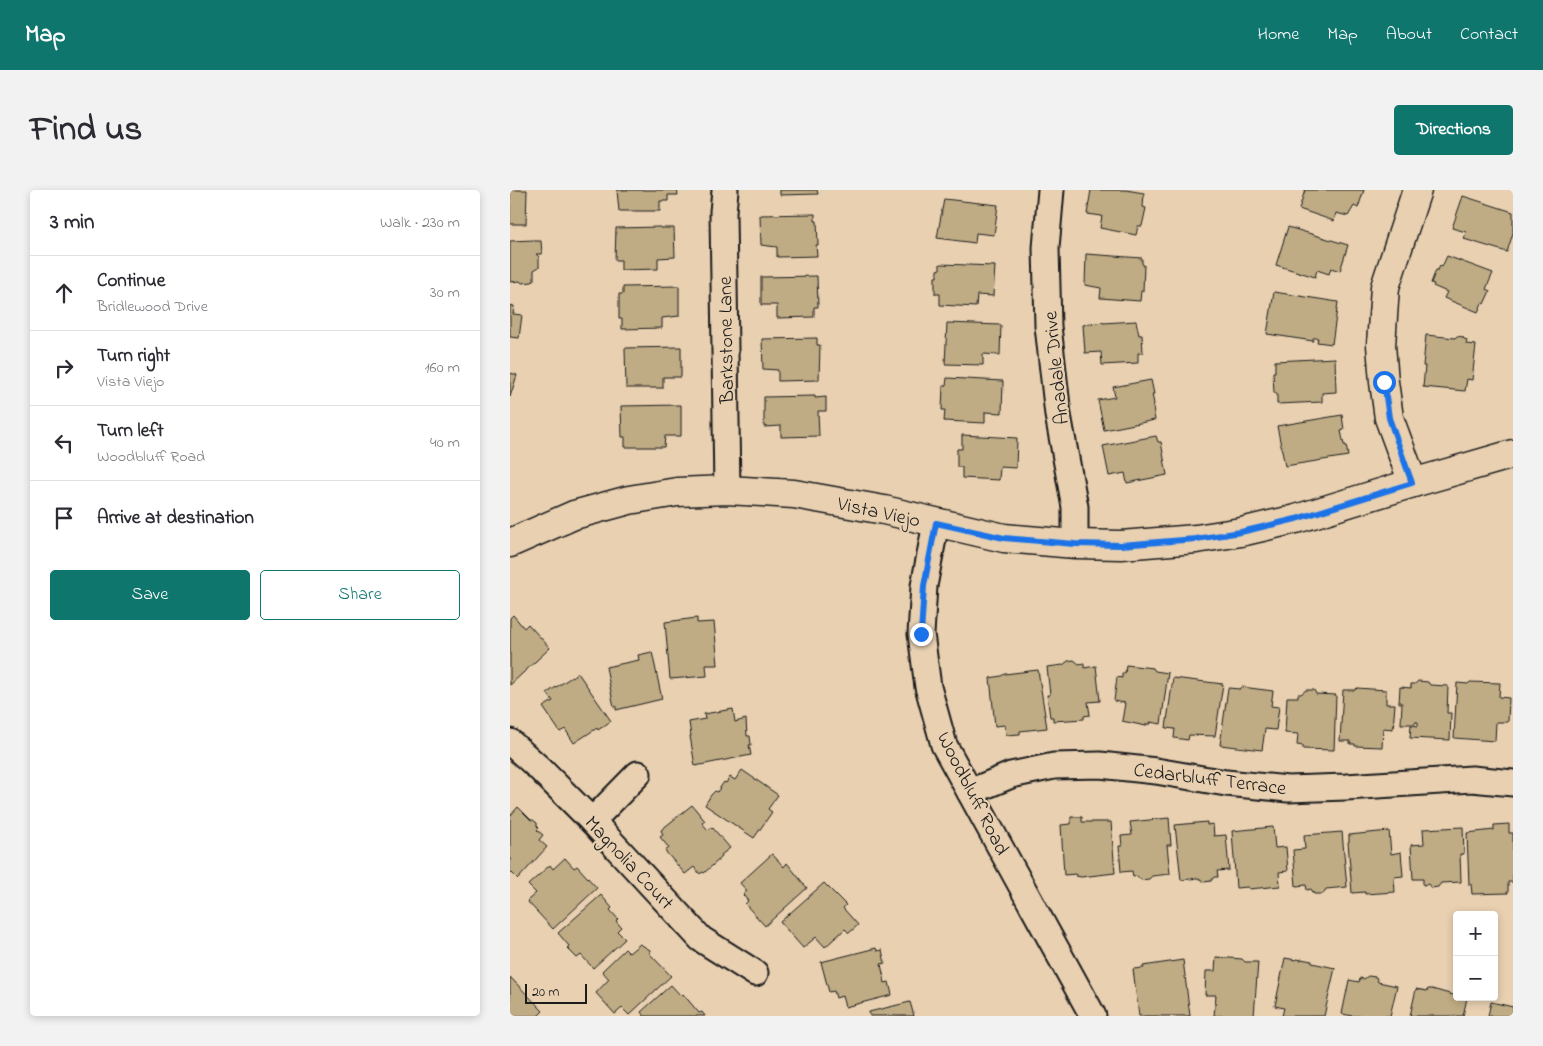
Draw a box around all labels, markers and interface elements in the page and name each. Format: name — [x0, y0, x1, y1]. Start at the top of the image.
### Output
text: Map — [25, 18, 66, 53]
text: Home — [1258, 22, 1299, 48]
text: Map — [1327, 22, 1358, 48]
text: About — [1386, 22, 1432, 48]
text: Contact — [1460, 22, 1518, 48]
text: Find us — [30, 105, 142, 156]
button: Directions — [1394, 105, 1513, 155]
text: 3 min — [50, 208, 94, 238]
text: Walk · 230 m — [380, 211, 460, 235]
text: Continue — [97, 268, 165, 295]
street label: Barkstone Lane — [712, 276, 743, 405]
icon: ahead — [50, 279, 78, 307]
text: 30 m — [430, 281, 460, 305]
text: Bridlewood Drive — [97, 295, 208, 319]
street label: Anadale Drive — [1037, 309, 1078, 426]
text: Turn right — [97, 343, 170, 370]
icon: right — [50, 354, 78, 382]
text: 160 m — [425, 356, 460, 380]
text: Vista Viejo — [97, 370, 164, 394]
route start — [1373, 371, 1396, 394]
text: Turn left — [97, 418, 164, 445]
icon: left — [50, 429, 78, 457]
text: 40 m — [430, 431, 460, 455]
text: Woodbluff Road — [97, 445, 205, 469]
street label: Vista Viejo — [833, 490, 923, 536]
icon: arrive — [50, 504, 78, 532]
text: Arrive at destination — [97, 505, 254, 532]
button: Save — [50, 570, 250, 620]
button: Share — [260, 570, 460, 620]
route end — [910, 623, 933, 646]
street label: Woodbluff Road — [928, 727, 1015, 861]
street label: Cedarbluff Terrace — [1132, 757, 1288, 804]
street label: Magnolia Court — [576, 810, 680, 918]
map controls — [1453, 911, 1498, 1001]
button: + — [1453, 911, 1498, 956]
button: − — [1453, 956, 1498, 1001]
scale bar — [525, 981, 588, 1004]
text: 20 m — [532, 982, 559, 1003]

